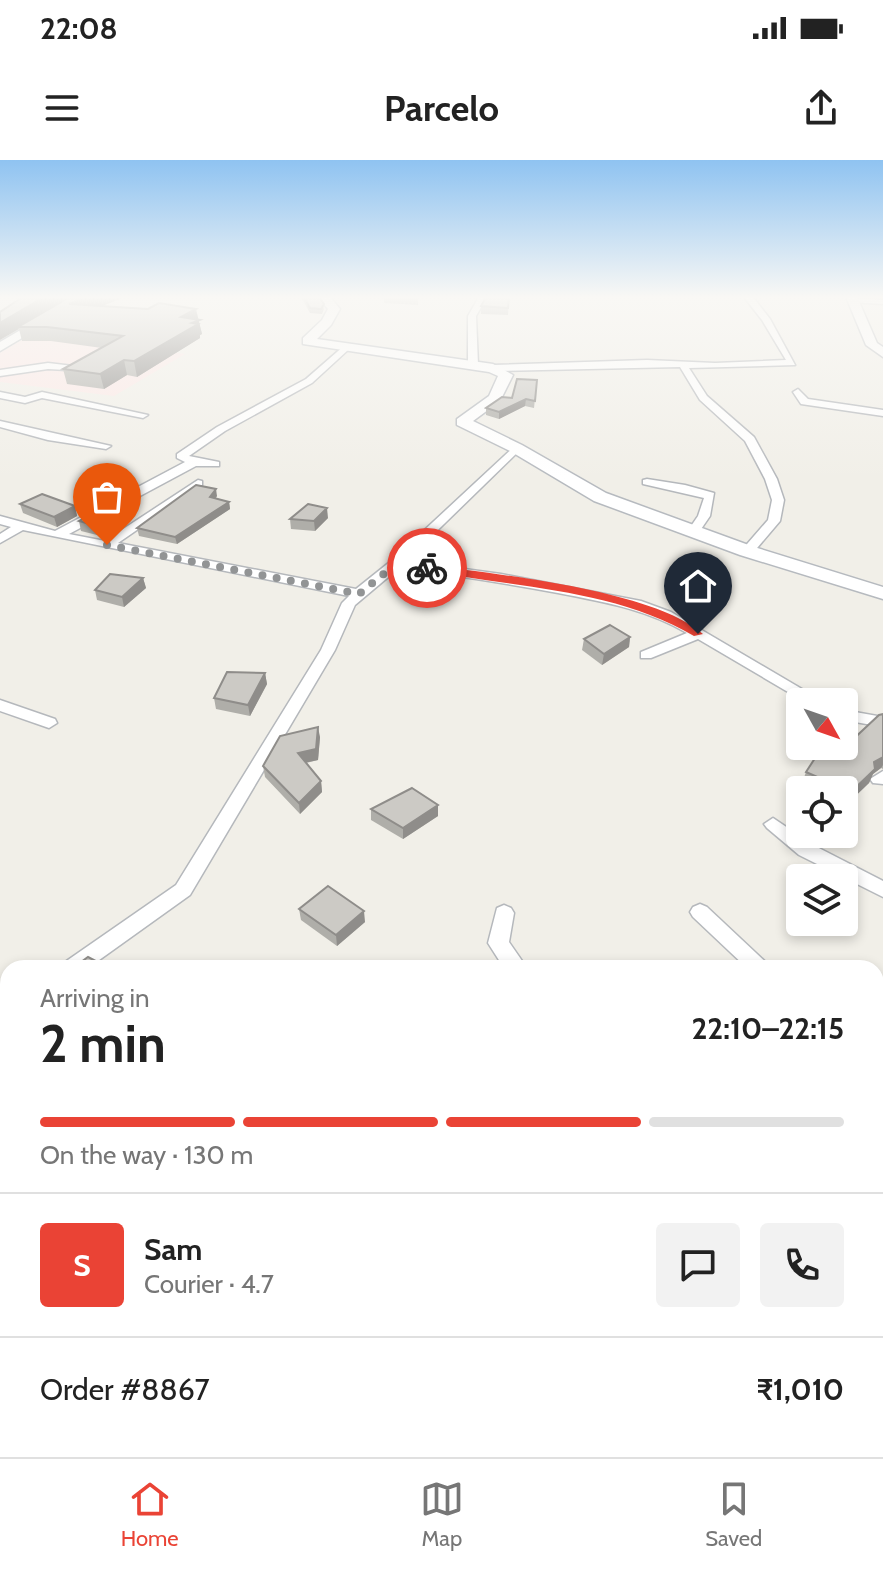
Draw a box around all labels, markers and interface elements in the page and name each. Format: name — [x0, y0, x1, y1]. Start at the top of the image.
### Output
text: 22:08 — [40, 10, 118, 47]
icon: menu — [40, 86, 84, 130]
text: Parcelo — [384, 86, 499, 130]
icon: share — [799, 86, 843, 130]
pin — [73, 463, 141, 545]
icon: bag — [85, 475, 129, 519]
courier — [387, 528, 467, 608]
icon: bike — [405, 546, 449, 590]
pin — [664, 552, 732, 634]
icon: home — [676, 564, 720, 608]
north arrow — [786, 688, 858, 760]
map controls — [786, 688, 858, 936]
button: locate — [786, 776, 858, 848]
button: layers — [786, 864, 858, 936]
text: Arriving in — [40, 982, 150, 1014]
text: 22:10–22:15 — [692, 1010, 844, 1047]
text: 2 min — [40, 1012, 166, 1075]
text: On the way · 130 m — [40, 1139, 253, 1171]
button: chat — [656, 1223, 740, 1307]
button: phone — [760, 1223, 844, 1307]
text: Sam — [144, 1231, 202, 1268]
text: S — [73, 1247, 91, 1284]
text: Courier · 4.7 — [144, 1268, 274, 1300]
text: Order #8867 — [40, 1371, 210, 1408]
text: ₹1,010 — [756, 1371, 844, 1408]
tab: Home — [121, 1477, 179, 1552]
tab: Map — [420, 1477, 464, 1552]
tab: Saved — [705, 1477, 762, 1552]

